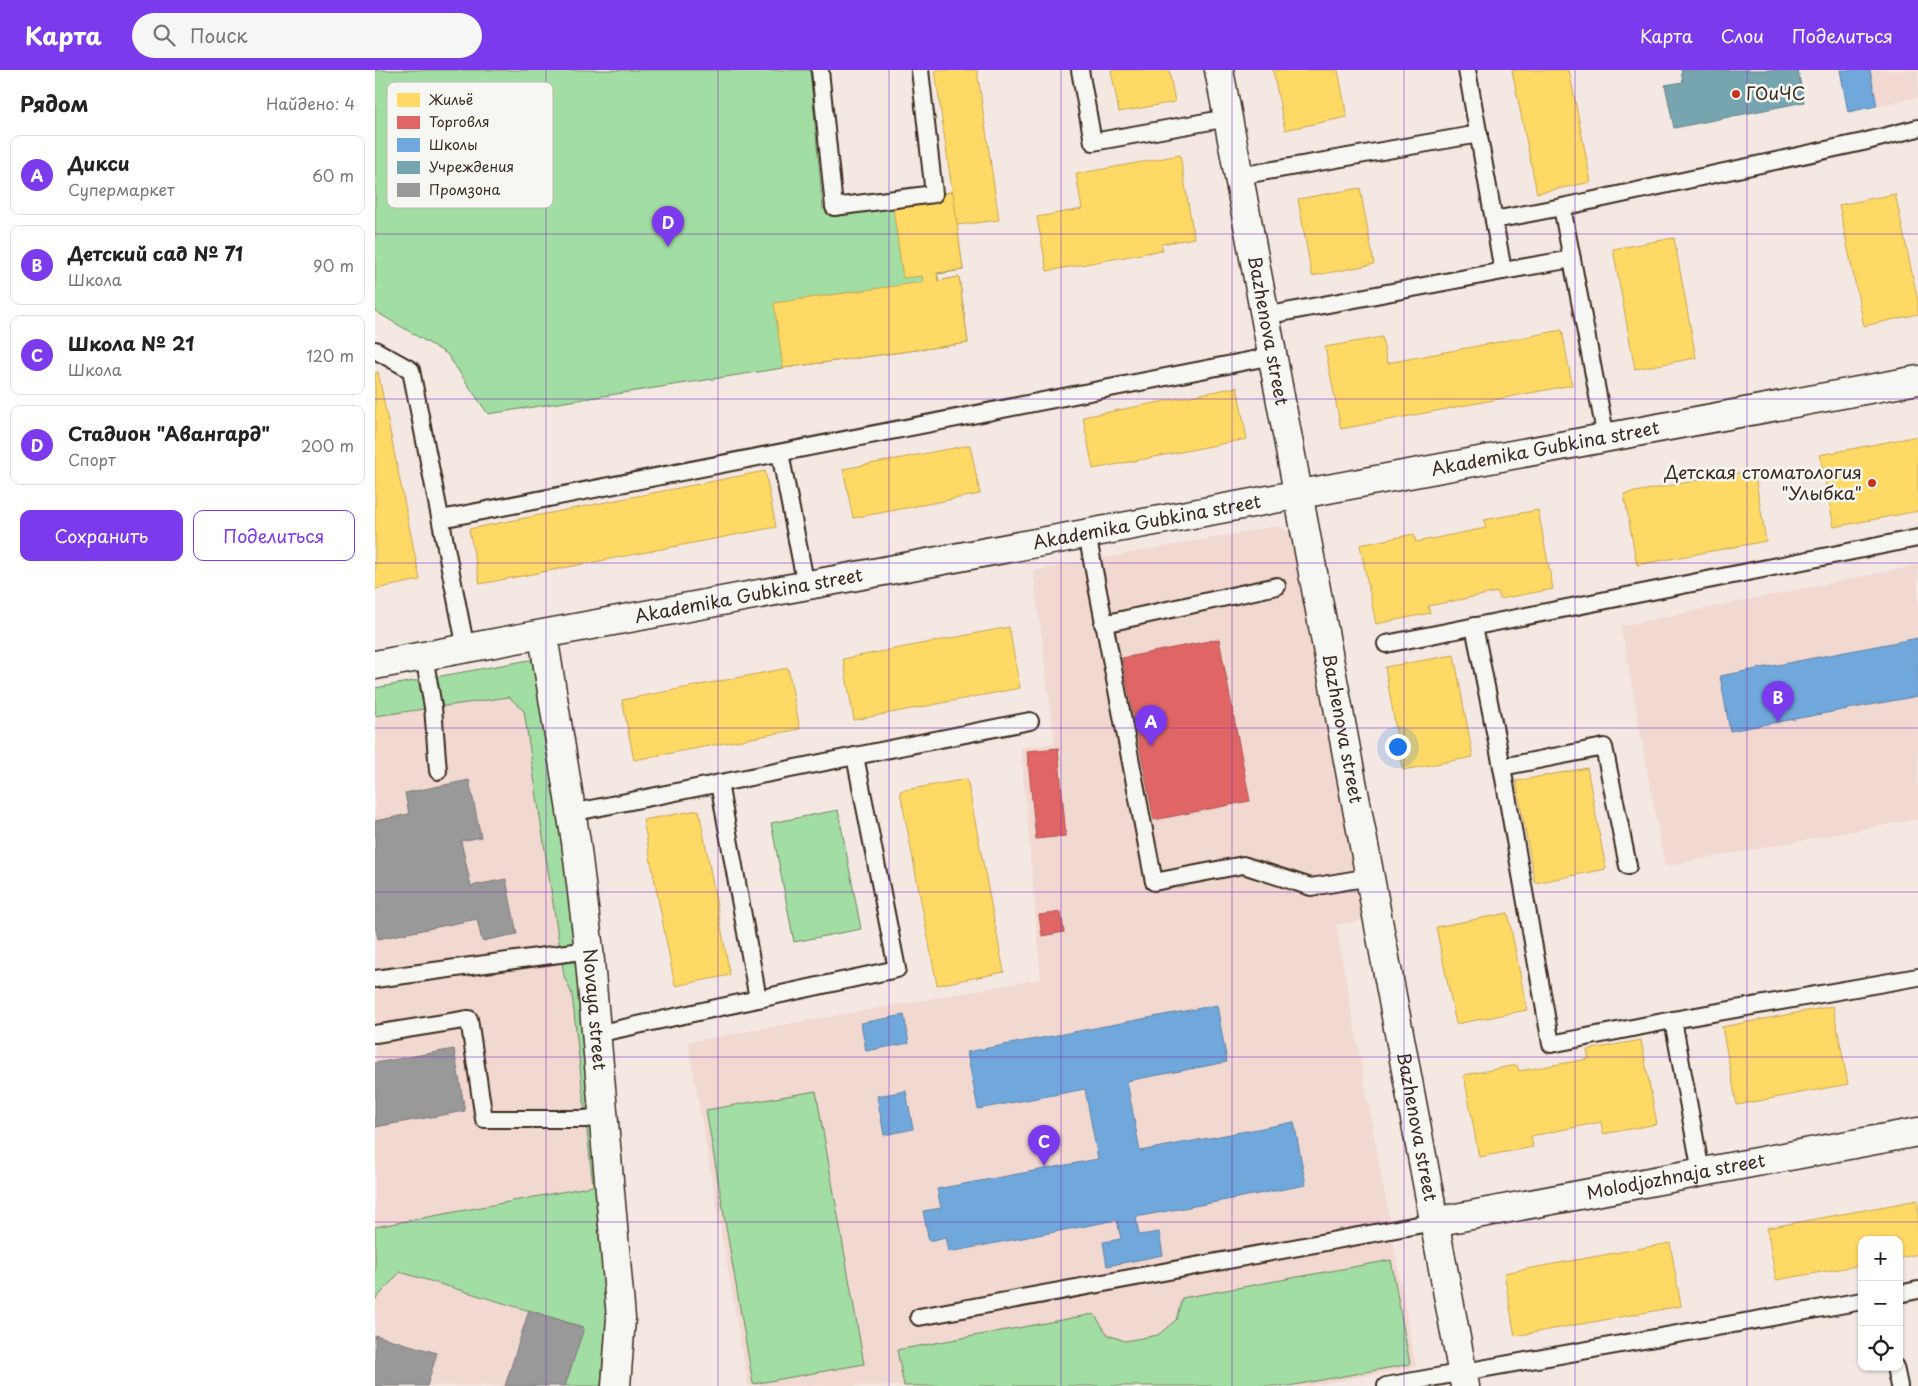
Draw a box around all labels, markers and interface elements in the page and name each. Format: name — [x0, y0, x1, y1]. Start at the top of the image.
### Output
search box — [132, 13, 482, 58]
text: Карта — [25, 17, 102, 53]
icon: search — [150, 21, 178, 49]
text: Поиск — [190, 21, 248, 49]
text: Карта — [1640, 22, 1693, 49]
text: Слои — [1721, 22, 1764, 49]
text: Поделиться — [1792, 22, 1893, 49]
place label: ГОиЧС — [1746, 79, 1806, 106]
legend — [387, 82, 553, 208]
text: Рядом — [20, 87, 88, 119]
marker: ГОиЧС — [1730, 88, 1742, 100]
text: Жильё — [428, 89, 473, 110]
text: Найдено: 4 — [266, 91, 355, 115]
text: Торговля — [429, 111, 490, 132]
text: Школы — [429, 134, 478, 155]
text: Дикси — [68, 149, 130, 177]
text: Учреждения — [429, 156, 514, 177]
text: A — [31, 163, 43, 187]
text: 60 m — [312, 163, 354, 187]
text: Супермаркет — [68, 177, 175, 201]
text: Промзона — [429, 179, 500, 200]
pin: D — [652, 206, 684, 247]
text: Детский сад № 71 — [68, 239, 243, 267]
text: B — [32, 253, 42, 277]
text: 90 m — [313, 253, 354, 277]
street label: Bazhenova street — [1242, 253, 1296, 407]
text: Школа — [68, 267, 122, 291]
text: Школа № 21 — [68, 329, 194, 357]
text: C — [31, 343, 43, 367]
text: 120 m — [307, 343, 354, 367]
text: Школа — [68, 357, 122, 381]
street label: Akademika Gubkina street — [1429, 413, 1661, 482]
text: Стадион "Авангард" — [68, 419, 270, 447]
text: D — [31, 433, 43, 457]
text: 200 m — [301, 433, 354, 457]
text: Спорт — [68, 447, 116, 471]
place label: Детская стоматология "Улыбка" — [1663, 458, 1862, 506]
marker: Детская стоматология "Улыбка" — [1866, 477, 1878, 489]
street label: Akademika Gubkina street — [1030, 487, 1263, 555]
button: Сохранить — [20, 510, 183, 561]
button: Поделиться — [193, 510, 355, 561]
street label: Akademika Gubkina street — [632, 560, 865, 629]
street label: Bazhenova street — [1316, 651, 1371, 805]
pin: B — [1762, 681, 1794, 722]
pin: A — [1135, 705, 1167, 746]
your location — [1385, 734, 1411, 760]
street label: Novaya street — [577, 947, 614, 1071]
street label: Bazhenova street — [1391, 1049, 1445, 1203]
pin: C — [1028, 1125, 1060, 1166]
street label: Molodjozhnaja street — [1584, 1146, 1767, 1205]
map controls — [1858, 1236, 1903, 1371]
button: + — [1858, 1236, 1903, 1281]
button: − — [1858, 1281, 1903, 1326]
button: locate — [1858, 1326, 1903, 1371]

